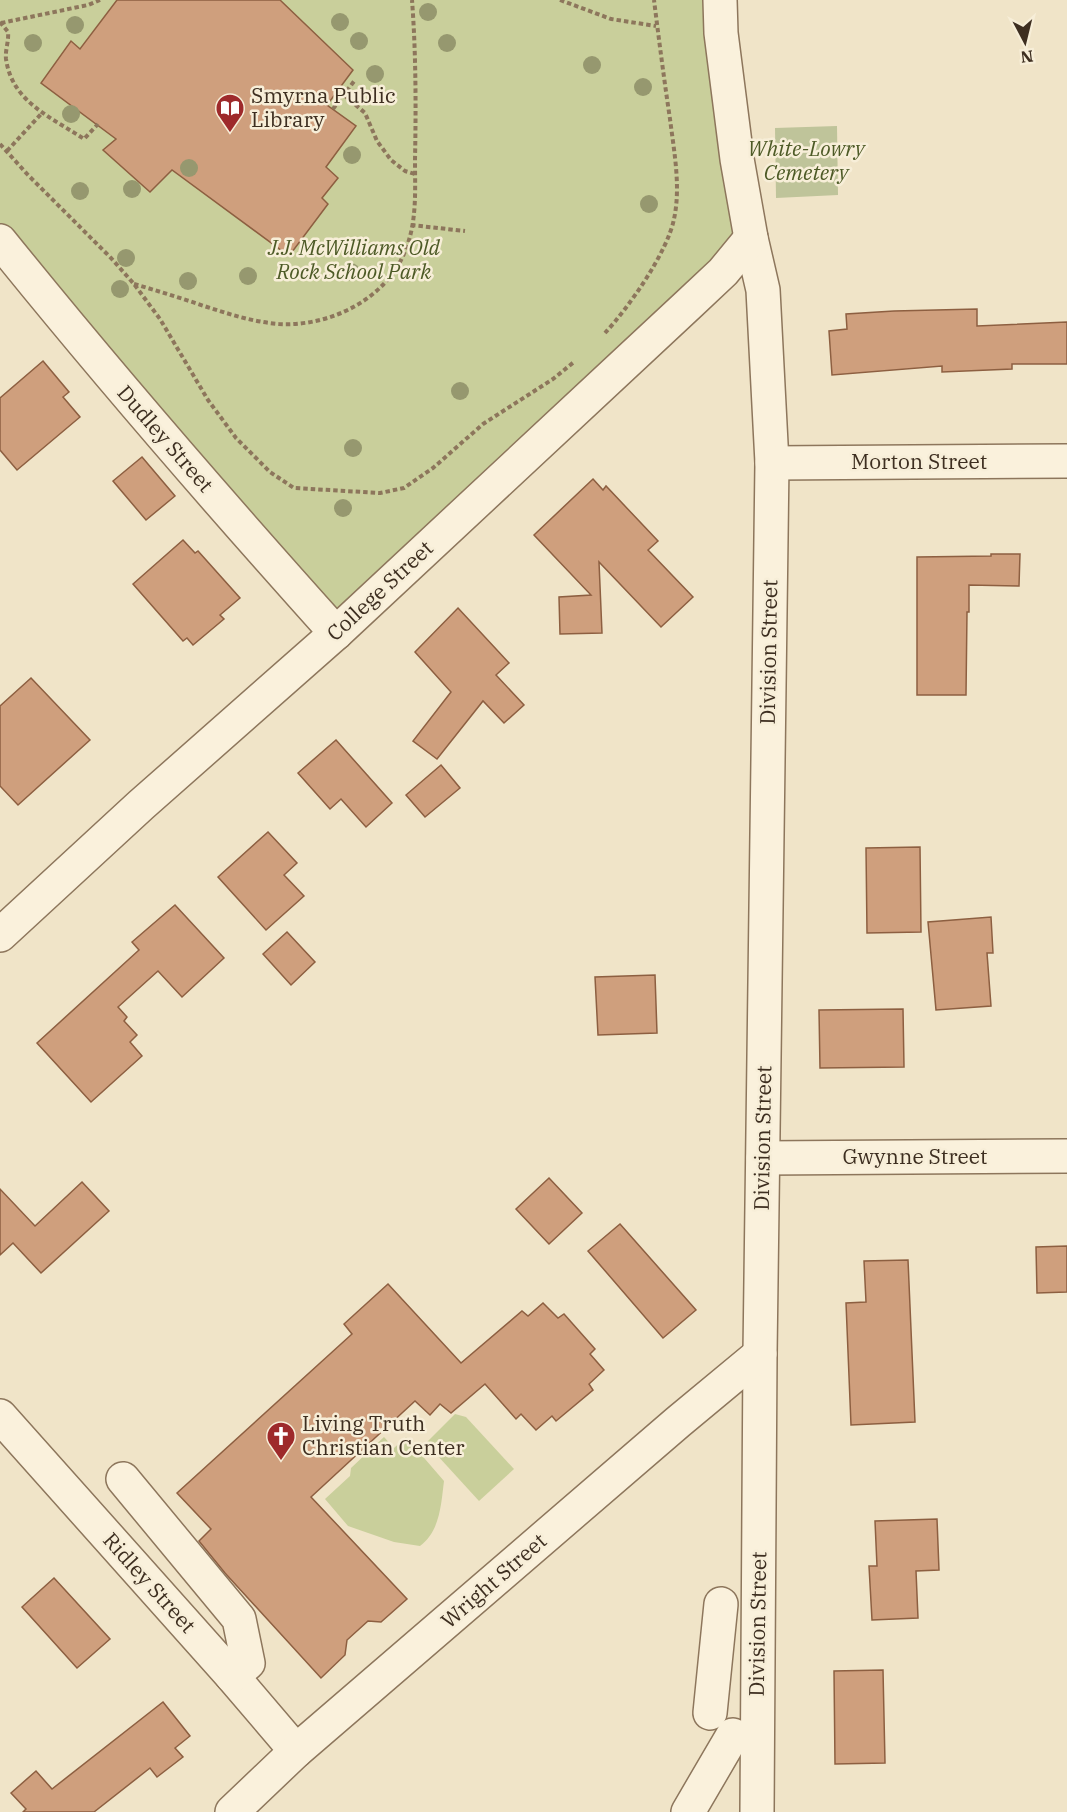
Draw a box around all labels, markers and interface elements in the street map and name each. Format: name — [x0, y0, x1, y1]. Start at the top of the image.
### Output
north arrow — [995, 12, 1055, 72]
text: N — [1019, 46, 1034, 68]
place label: Smyrna Public Library — [251, 81, 396, 133]
library icon: Smyrna Public Library — [214, 92, 246, 134]
park label: White-Lowry Cemetery — [748, 134, 867, 186]
park label: J.J. McWilliams Old Rock School Park — [267, 233, 441, 285]
street label: Dudley Street — [112, 379, 220, 498]
street label: Morton Street — [851, 447, 987, 475]
street label: College Street — [320, 534, 438, 647]
street label: Division Street — [753, 579, 783, 725]
street label: Division Street — [747, 1065, 777, 1211]
street label: Gwynne Street — [842, 1142, 988, 1170]
place label: Living Truth Christian Center — [302, 1409, 465, 1461]
church icon: Living Truth Christian Center — [265, 1420, 297, 1462]
street label: Ridley Street — [97, 1526, 202, 1639]
street label: Wright Street — [435, 1527, 552, 1634]
street label: Division Street — [742, 1551, 772, 1697]

